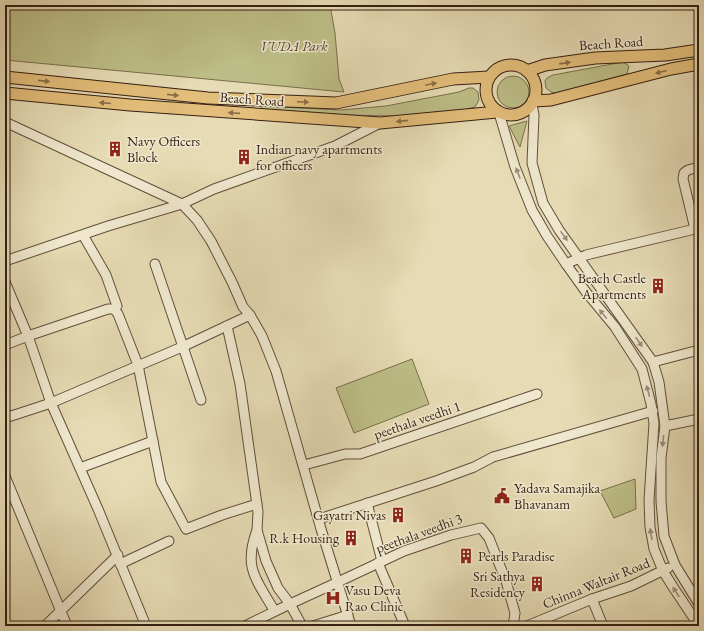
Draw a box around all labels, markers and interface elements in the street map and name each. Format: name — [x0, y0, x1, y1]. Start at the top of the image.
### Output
street label: Beach Road — [578, 32, 645, 54]
park label: VUDA Park — [260, 37, 328, 55]
one-way arrow — [559, 59, 571, 65]
one-way arrow — [655, 69, 667, 75]
one-way arrow — [38, 78, 50, 84]
one-way arrow — [425, 81, 437, 87]
street label: Beach Road — [219, 88, 286, 110]
one-way arrow — [167, 91, 179, 98]
one-way arrow — [99, 99, 111, 106]
one-way arrow — [297, 99, 310, 105]
one-way arrow — [228, 109, 241, 116]
one-way arrow — [396, 118, 408, 125]
place label: Navy Officers Block — [127, 132, 201, 166]
building icon: Navy Officers Block — [106, 140, 124, 158]
place label: Indian navy apartments for officers — [256, 140, 383, 174]
building icon: Indian navy apartments for officers — [235, 148, 253, 166]
one-way arrow — [514, 167, 520, 179]
one-way arrow — [559, 231, 568, 242]
place label: Beach Castle Apartments — [578, 269, 647, 303]
building icon: Beach Castle Apartments — [649, 277, 667, 295]
one-way arrow — [599, 308, 608, 319]
one-way arrow — [635, 337, 643, 347]
one-way arrow — [645, 384, 651, 396]
street label: peethala veedhi 1 — [371, 397, 463, 443]
one-way arrow — [660, 435, 666, 447]
place label: Yadava Samajika Bhavanam — [514, 479, 601, 513]
public building icon: Yadava Samajika Bhavanam — [493, 487, 511, 505]
place label: Gayatri Nivas — [313, 506, 386, 524]
building icon: Gayatri Nivas — [389, 506, 407, 524]
street label: peethala veedhi 3 — [373, 509, 465, 557]
one-way arrow — [648, 528, 654, 540]
place label: R.k Housing — [269, 529, 340, 547]
building icon: R.k Housing — [342, 529, 360, 547]
building icon: Pearls Paradise — [457, 547, 475, 565]
place label: Pearls Paradise — [478, 547, 555, 565]
street label: Chinna Waltair Road — [540, 553, 653, 613]
place label: Sri Sathya Residency — [470, 567, 526, 601]
building icon: Sri Sathya Residency — [528, 575, 546, 593]
place label: Vasu Deva Rao Clinic — [345, 581, 404, 615]
one-way arrow — [672, 587, 680, 597]
hospital icon: Vasu Deva Rao Clinic — [324, 589, 342, 607]

